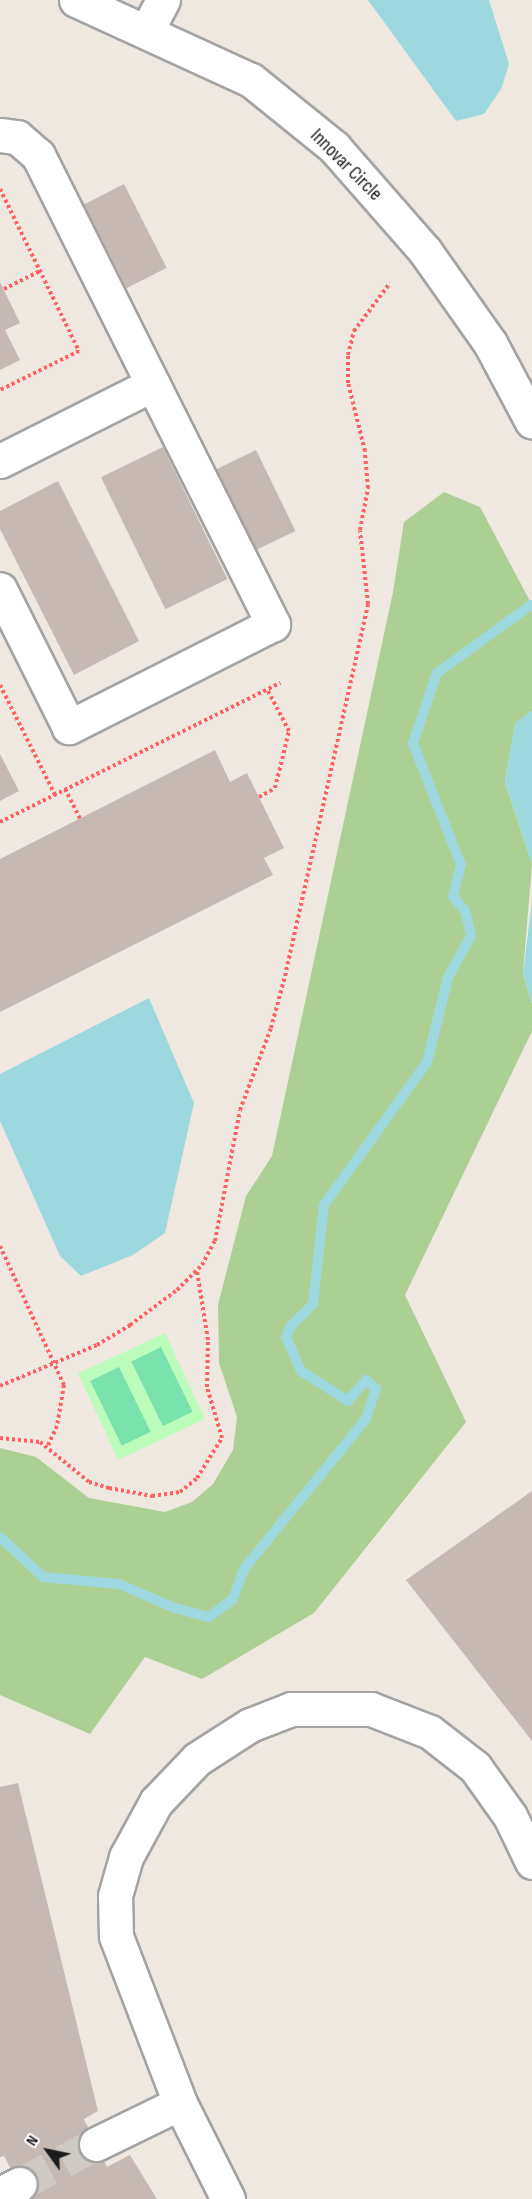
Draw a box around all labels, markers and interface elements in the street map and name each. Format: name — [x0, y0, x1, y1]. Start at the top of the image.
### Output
street label: Innovar Circle — [305, 124, 387, 206]
north arrow — [18, 2121, 78, 2181]
text: N — [22, 2132, 43, 2150]

